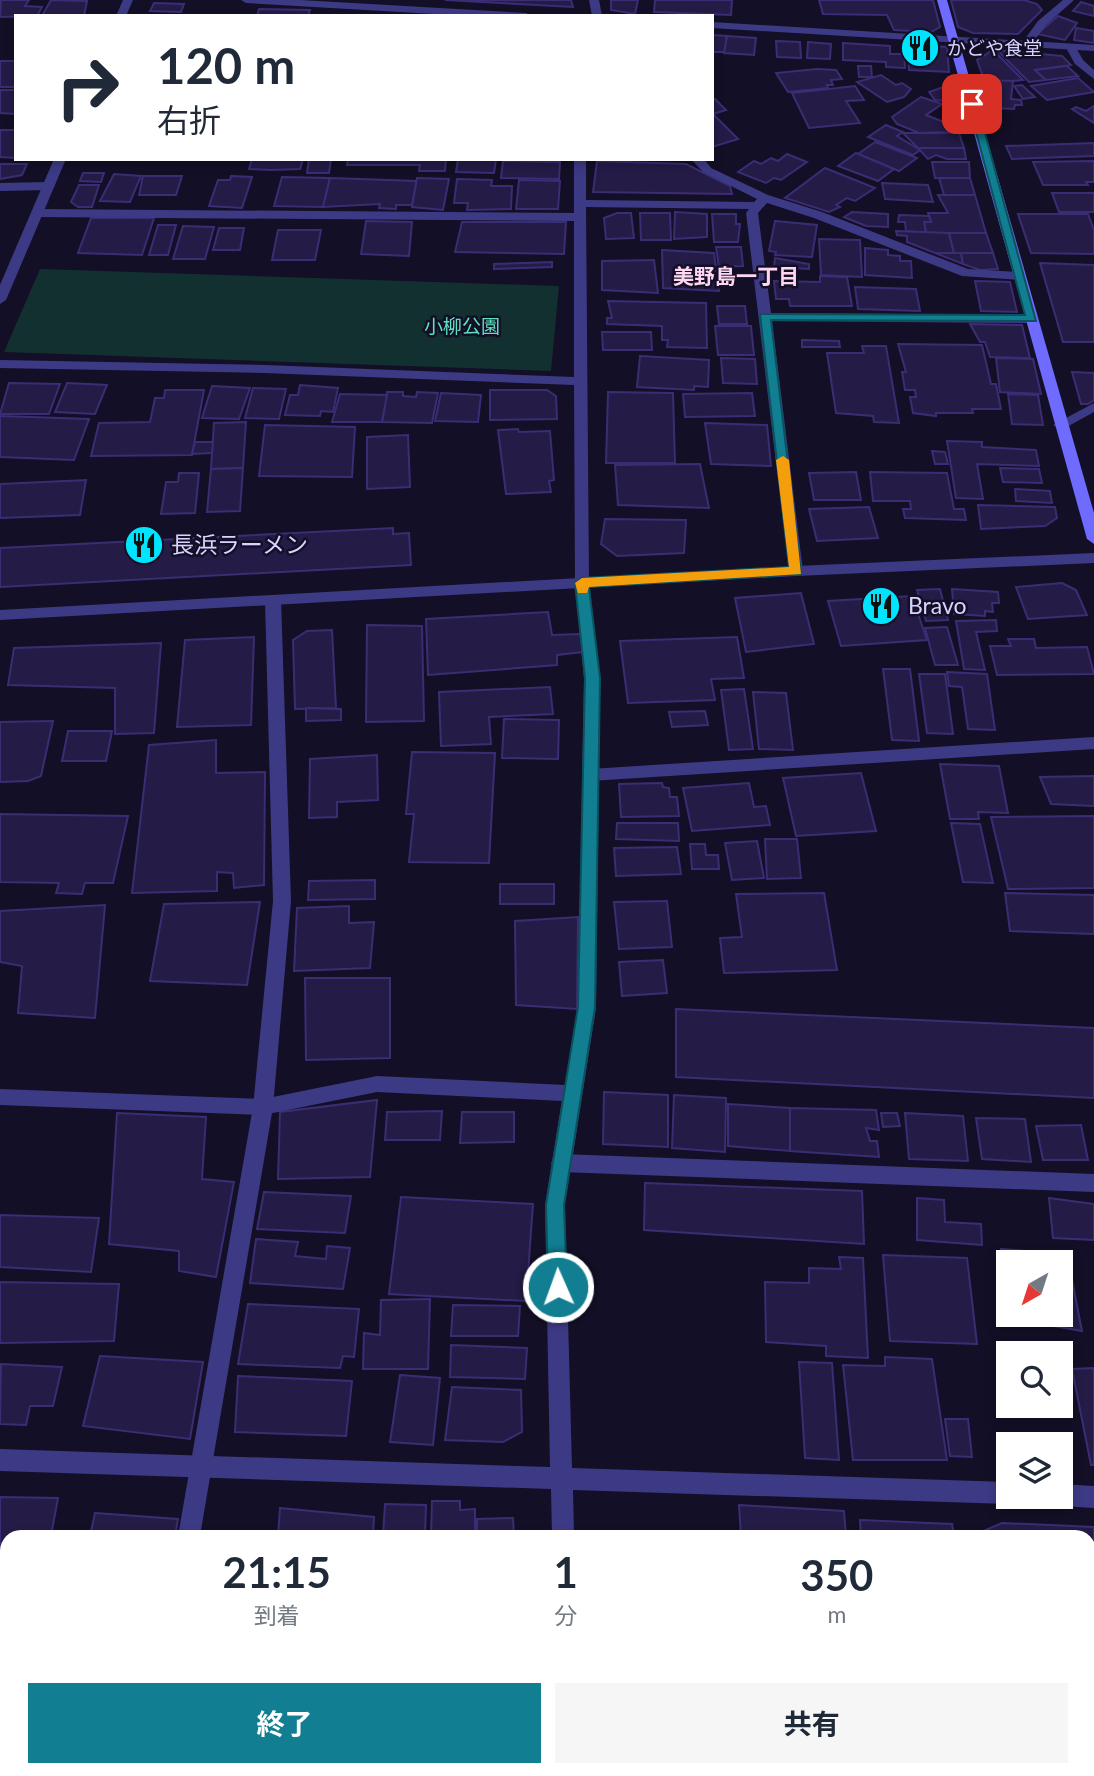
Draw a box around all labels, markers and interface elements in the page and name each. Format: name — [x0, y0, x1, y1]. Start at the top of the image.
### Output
restaurant icon: かどや食堂 — [899, 27, 941, 69]
text: 120 m — [157, 36, 295, 94]
place label: かどや食堂 — [947, 36, 1042, 59]
icon: right — [42, 42, 133, 133]
pin — [942, 74, 1002, 134]
icon: arrive — [953, 85, 991, 123]
text: 右折 — [157, 100, 221, 139]
district label: 美野島一丁目 — [673, 263, 799, 288]
park label: 小柳公園 — [424, 314, 500, 337]
restaurant icon: 長浜ラーメン — [123, 524, 165, 566]
place label: 長浜ラーメン — [171, 530, 308, 558]
restaurant icon: Bravo — [860, 585, 902, 627]
place label: Bravo — [908, 591, 967, 619]
position arrow — [521, 1250, 595, 1324]
north arrow — [996, 1250, 1073, 1326]
map controls — [996, 1250, 1073, 1509]
button: search — [996, 1341, 1073, 1418]
button: layers — [996, 1432, 1073, 1509]
text: 21:15 — [223, 1547, 331, 1597]
text: 1 — [553, 1547, 578, 1597]
text: 350 — [800, 1550, 873, 1600]
text: m — [827, 1600, 846, 1628]
text: 到着 — [254, 1601, 300, 1629]
text: 分 — [554, 1601, 577, 1629]
button: 終了 — [28, 1683, 541, 1763]
button: 共有 — [555, 1683, 1068, 1763]

